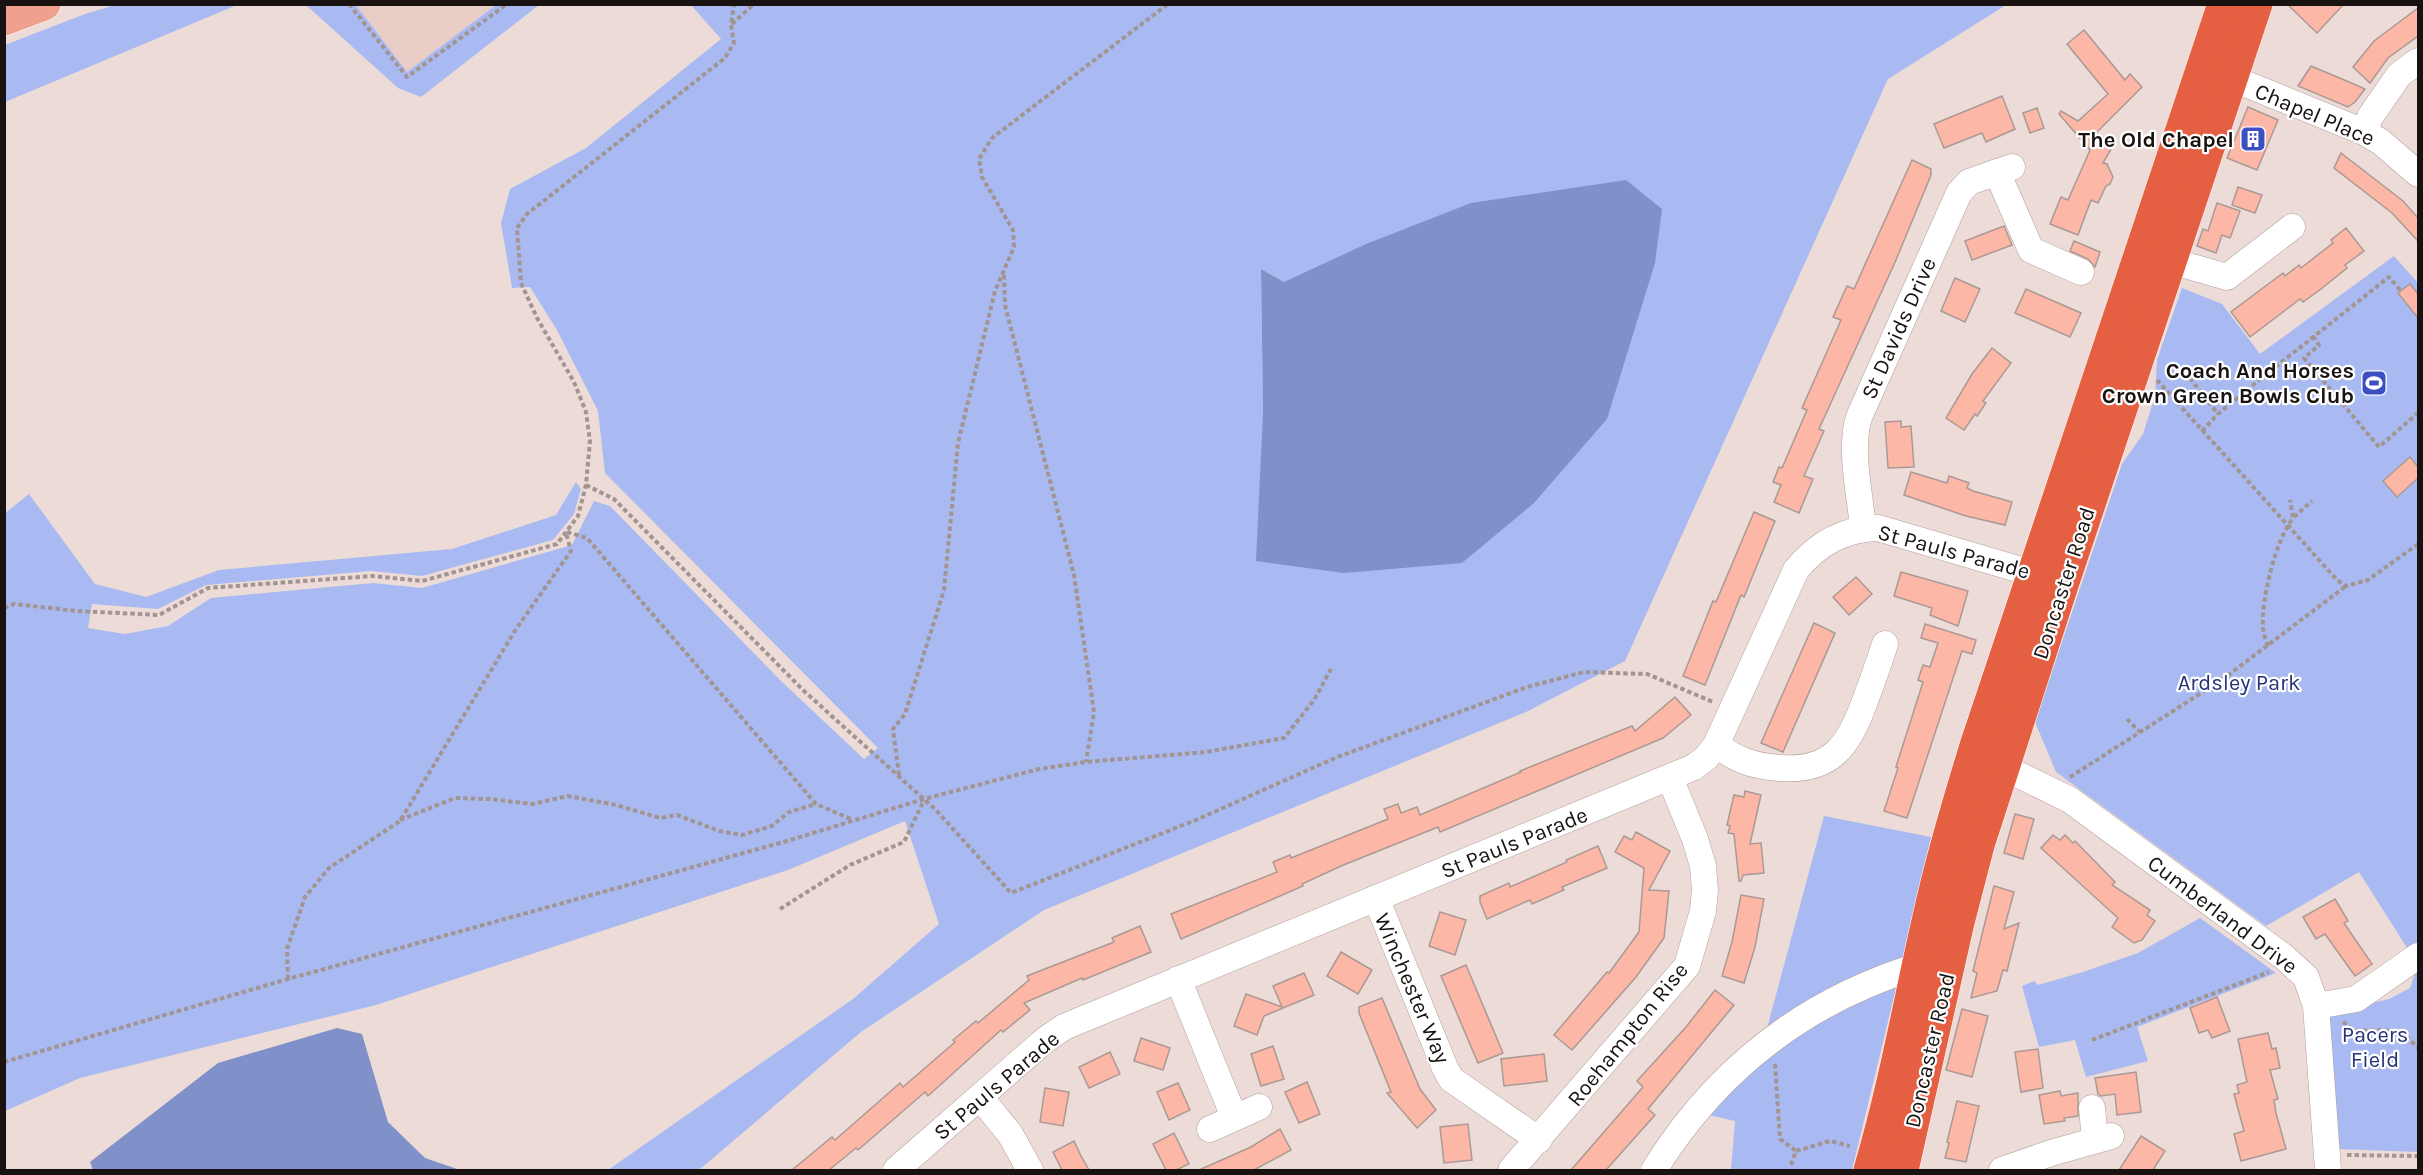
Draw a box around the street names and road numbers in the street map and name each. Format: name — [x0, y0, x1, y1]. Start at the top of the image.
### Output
street label: Chapel Place — [2251, 78, 2378, 152]
street label: St Davids Drive — [1856, 254, 1942, 403]
street label: Doncaster Road — [2027, 504, 2101, 663]
street label: St Pauls Parade — [1875, 519, 2032, 585]
street label: St Pauls Parade — [1437, 802, 1592, 884]
street label: Cumberland Drive — [2142, 850, 2302, 980]
street label: Winchester Way — [1369, 909, 1456, 1068]
street label: Roehampton Rise — [1562, 958, 1694, 1112]
street label: Doncaster Road — [1900, 970, 1960, 1130]
street label: St Pauls Parade — [929, 1026, 1065, 1146]

